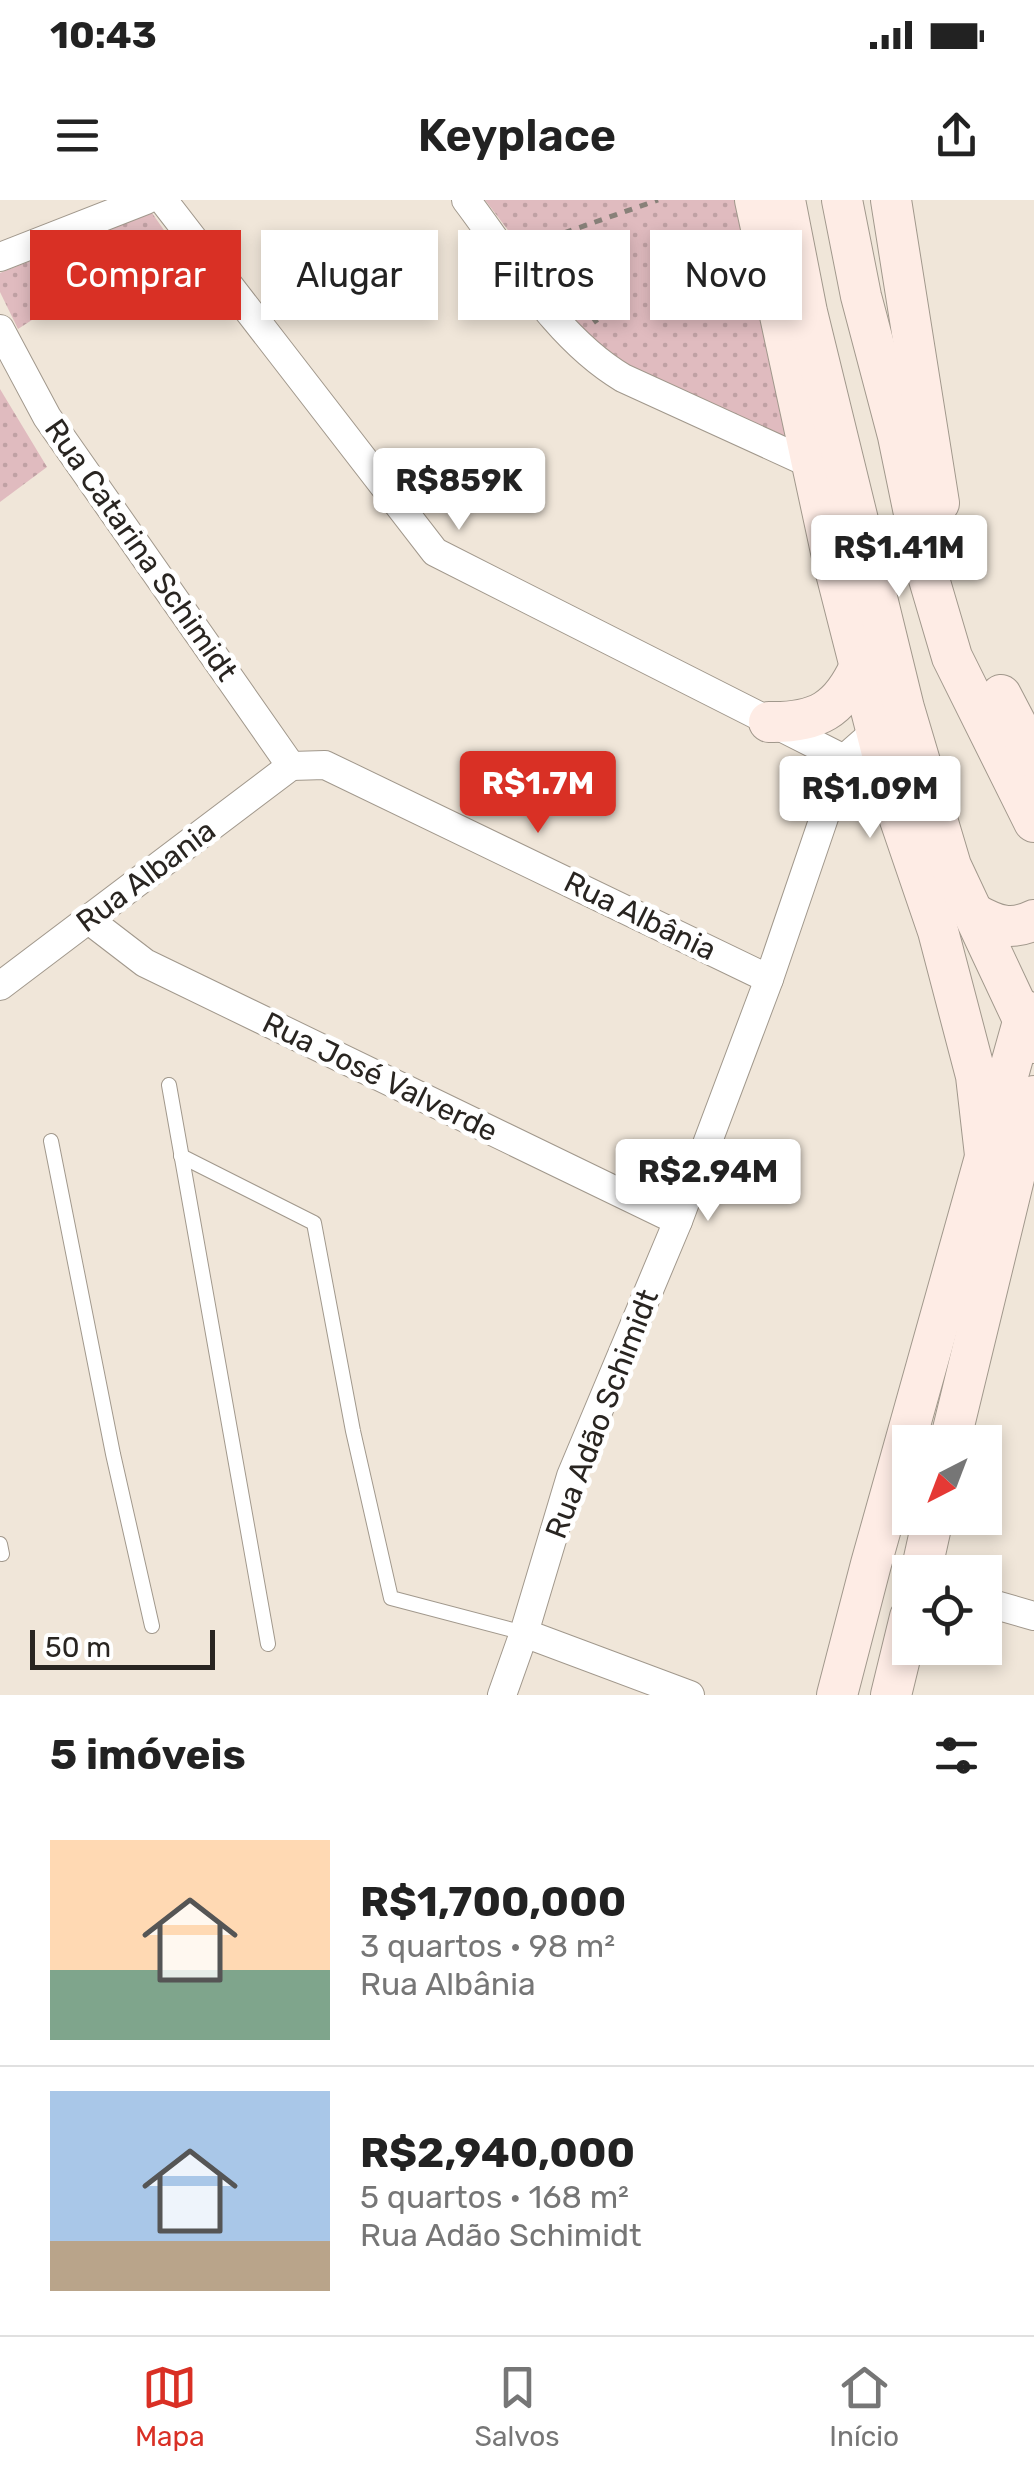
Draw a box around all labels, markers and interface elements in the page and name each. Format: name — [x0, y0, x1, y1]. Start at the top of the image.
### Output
text: 10:43 — [50, 12, 157, 58]
icon: menu — [50, 108, 105, 163]
icon: share — [929, 108, 984, 163]
text: Keyplace — [418, 109, 616, 162]
chip: Comprar — [30, 230, 241, 320]
chip: Alugar — [261, 230, 438, 320]
chip: Filtros — [458, 230, 630, 320]
chip: Novo — [650, 230, 802, 320]
street label: Rua Catarina Schimidt — [37, 412, 245, 688]
pin: R$859K — [378, 448, 540, 533]
text: R$859K — [395, 461, 523, 499]
pin: R$1.41M — [807, 515, 991, 600]
text: R$1.41M — [833, 528, 965, 566]
pin: R$1.7M — [457, 751, 619, 836]
pin: R$1.09M — [778, 756, 962, 841]
text: R$1.7M — [482, 764, 594, 802]
text: R$1.09M — [801, 769, 939, 807]
street label: Rua Albania — [69, 812, 223, 940]
street label: Rua Albânia — [558, 864, 722, 968]
street label: Rua José Valverde — [257, 1005, 503, 1149]
pin: R$2.94M — [616, 1139, 800, 1224]
text: R$2.94M — [638, 1152, 778, 1190]
street label: Rua Adão Schimidt — [538, 1284, 666, 1544]
north arrow — [892, 1425, 1002, 1535]
map controls — [892, 1425, 1002, 1665]
button: locate — [892, 1555, 1002, 1665]
scale bar — [30, 1625, 215, 1670]
text: 50 m — [45, 1631, 111, 1664]
icon: filters — [929, 1728, 984, 1783]
text: 5 imóveis — [50, 1730, 246, 1780]
text: R$1,700,000 — [360, 1877, 626, 1927]
icon: home — [130, 1880, 250, 2000]
text: 3 quartos · 98 m² — [360, 1927, 615, 1965]
text: Rua Albânia — [360, 1965, 536, 2003]
text: R$2,940,000 — [360, 2128, 635, 2178]
icon: home — [130, 2131, 250, 2251]
text: 5 quartos · 168 m² — [360, 2178, 629, 2216]
text: Rua Adão Schimidt — [360, 2216, 642, 2254]
tab: Mapa — [135, 2360, 205, 2453]
tab: Salvos — [475, 2360, 560, 2453]
tab: Início — [829, 2360, 899, 2453]

